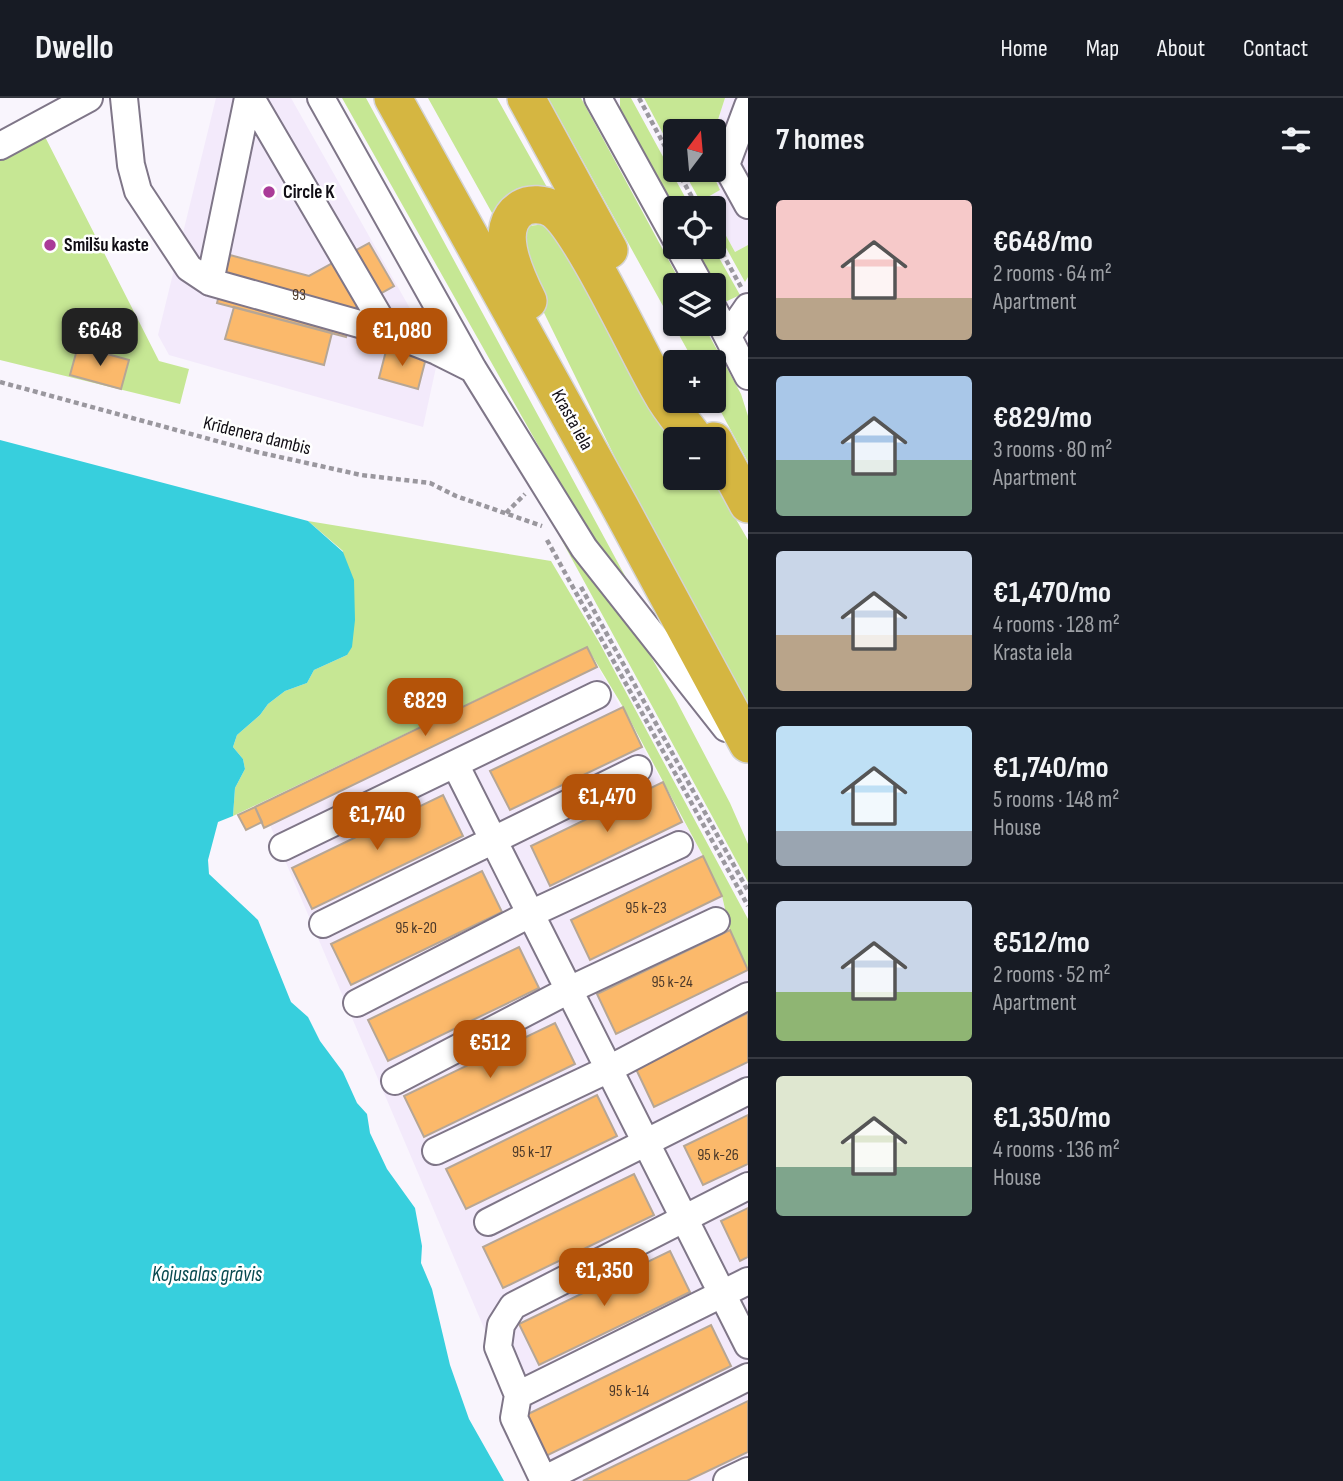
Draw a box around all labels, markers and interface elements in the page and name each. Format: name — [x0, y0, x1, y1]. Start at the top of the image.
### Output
text: Dwello — [35, 28, 114, 68]
text: Home — [1000, 34, 1048, 63]
text: Map — [1086, 34, 1119, 63]
text: About — [1157, 34, 1205, 63]
text: Contact — [1243, 34, 1308, 63]
north arrow — [663, 119, 726, 182]
map controls — [663, 119, 726, 490]
icon: filters — [1277, 121, 1315, 159]
text: 7 homes — [776, 122, 864, 158]
place label: Circle K — [283, 181, 335, 204]
marker: Circle K — [261, 184, 277, 200]
button: locate — [663, 196, 726, 259]
text: €648/mo — [993, 224, 1093, 260]
icon: home — [832, 228, 916, 312]
place label: Smilšu kaste — [64, 234, 149, 257]
marker: Smilšu kaste — [42, 237, 58, 253]
text: 2 rooms · 64 m² — [993, 260, 1112, 288]
button: layers — [663, 273, 726, 336]
house number: 93 — [292, 286, 306, 305]
text: Apartment — [993, 288, 1077, 316]
pin: €648 — [59, 308, 141, 368]
pin: €1,080 — [345, 308, 459, 368]
text: €648 — [78, 317, 122, 345]
text: €1,080 — [372, 317, 432, 345]
button: + — [663, 350, 726, 413]
street label: Krasta iela — [546, 386, 598, 454]
text: €829/mo — [993, 400, 1092, 436]
icon: home — [832, 404, 916, 488]
street label: Krīdenera dambis — [201, 412, 313, 461]
button: − — [663, 427, 726, 490]
text: 3 rooms · 80 m² — [993, 436, 1112, 464]
text: Apartment — [993, 464, 1077, 492]
text: €1,470/mo — [993, 575, 1111, 611]
icon: home — [832, 579, 916, 663]
text: 4 rooms · 128 m² — [993, 611, 1120, 639]
text: Krasta iela — [993, 639, 1073, 667]
pin: €829 — [384, 678, 466, 738]
text: €829 — [403, 687, 447, 715]
text: €1,740/mo — [993, 750, 1109, 786]
icon: home — [832, 754, 916, 838]
pin: €1,470 — [550, 774, 664, 834]
text: €1,470 — [578, 783, 636, 811]
text: 5 rooms · 148 m² — [993, 786, 1120, 814]
pin: €1,740 — [320, 792, 434, 852]
text: €1,740 — [349, 801, 405, 829]
text: House — [993, 814, 1041, 842]
house number: 95 k-23 — [625, 899, 667, 918]
house number: 95 k-20 — [395, 919, 437, 938]
text: €512/mo — [993, 925, 1090, 961]
icon: home — [832, 929, 916, 1013]
text: 2 rooms · 52 m² — [993, 961, 1111, 989]
house number: 95 k-24 — [651, 973, 693, 992]
text: Apartment — [993, 989, 1077, 1017]
pin: €512 — [449, 1020, 531, 1080]
text: €512 — [469, 1029, 511, 1057]
text: €1,350/mo — [993, 1100, 1111, 1136]
icon: home — [832, 1104, 916, 1188]
text: 4 rooms · 136 m² — [993, 1136, 1120, 1164]
house number: 95 k-17 — [512, 1143, 553, 1162]
house number: 95 k-26 — [697, 1146, 739, 1165]
text: House — [993, 1164, 1041, 1192]
pin: €1,350 — [547, 1248, 661, 1308]
text: €1,350 — [575, 1257, 633, 1285]
water label: Kojusalas grāvis — [152, 1262, 263, 1287]
house number: 95 k-14 — [609, 1382, 649, 1401]

